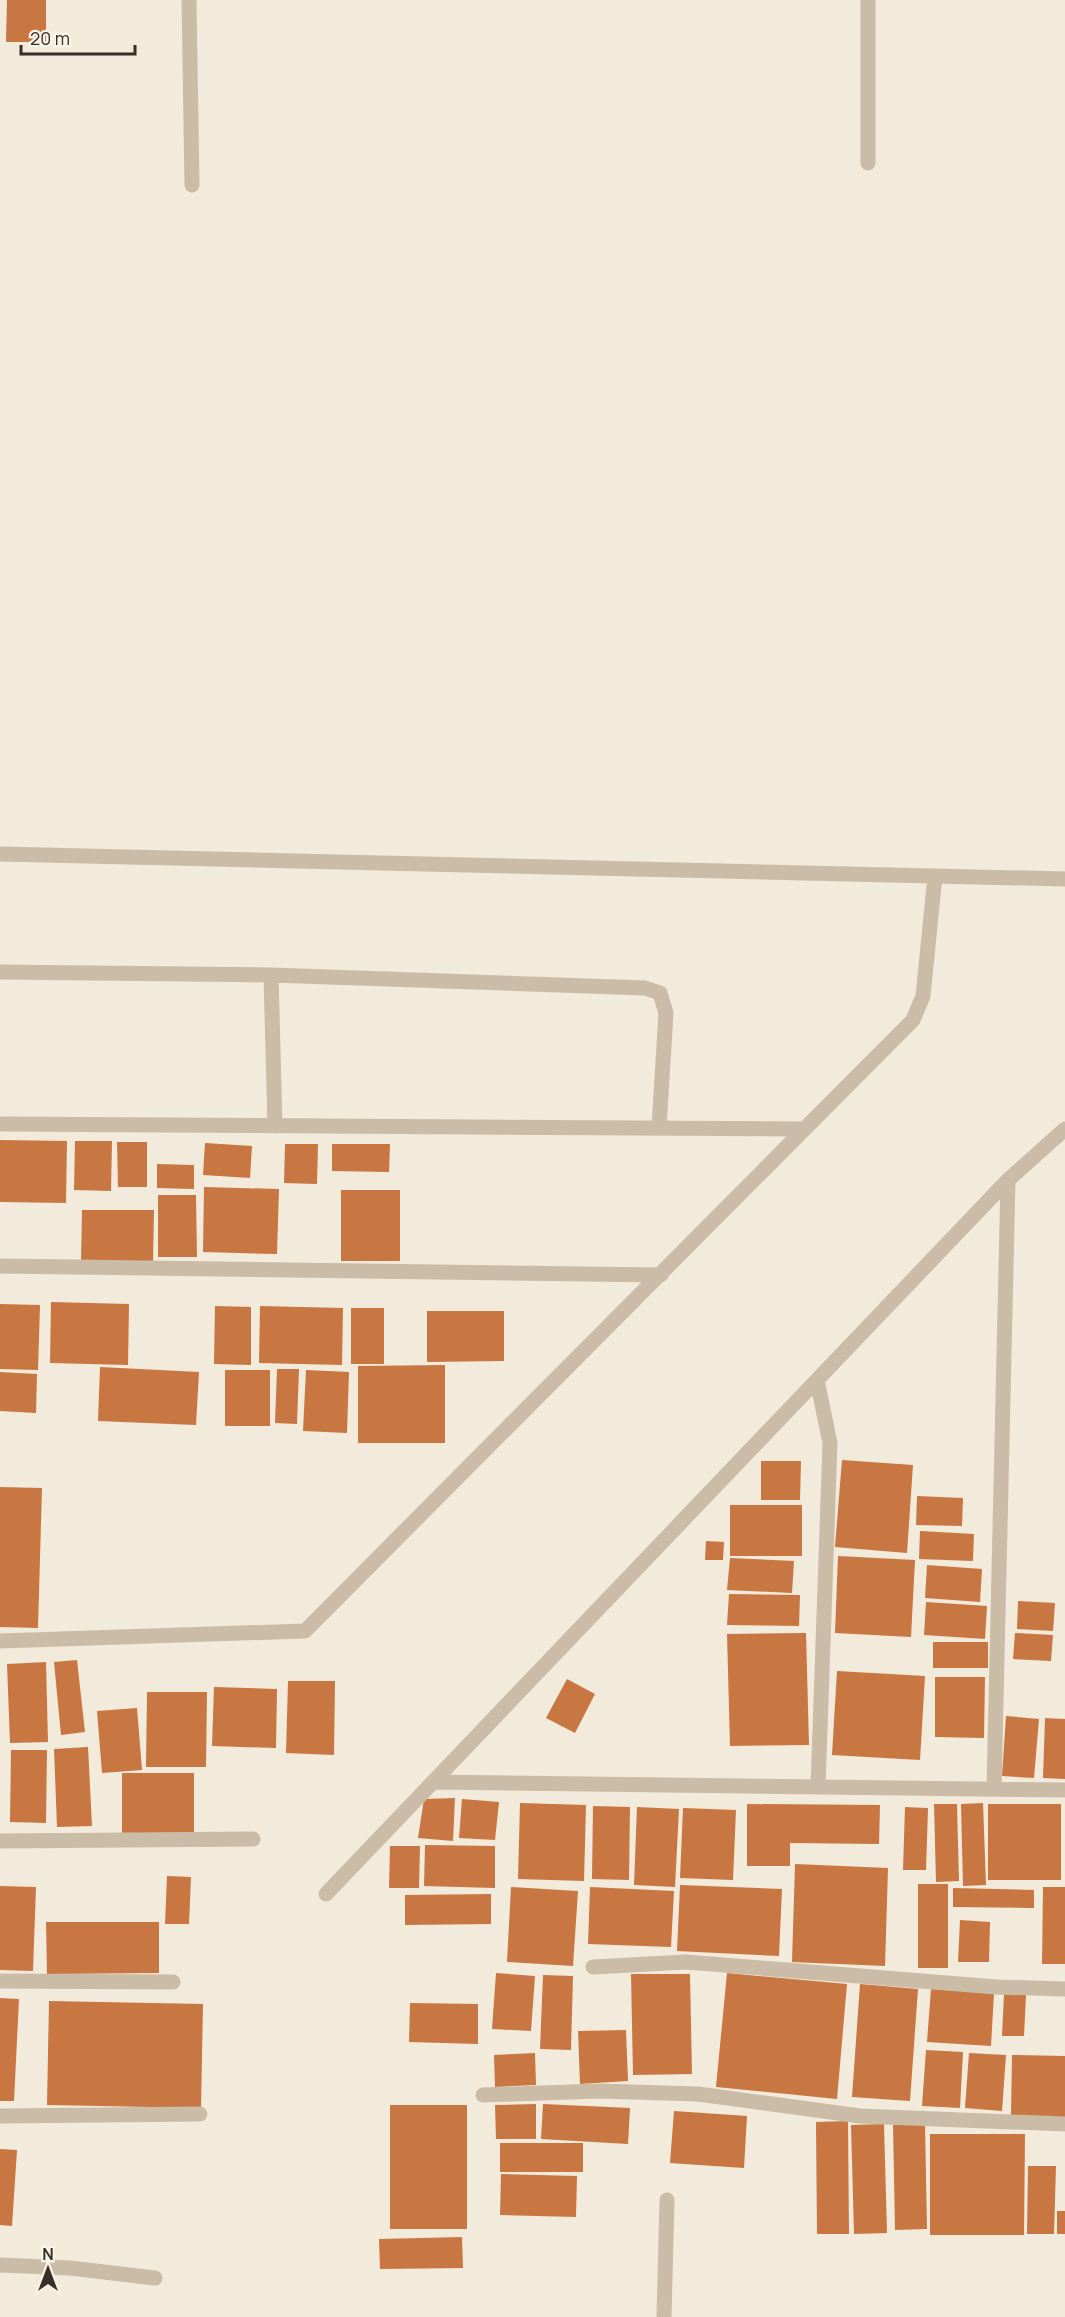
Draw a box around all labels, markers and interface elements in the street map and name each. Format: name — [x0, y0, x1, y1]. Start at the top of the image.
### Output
scale bar — [21, 18, 135, 56]
text: 20 m — [30, 26, 70, 50]
north arrow — [18, 2239, 78, 2299]
text: N — [42, 2243, 54, 2265]

